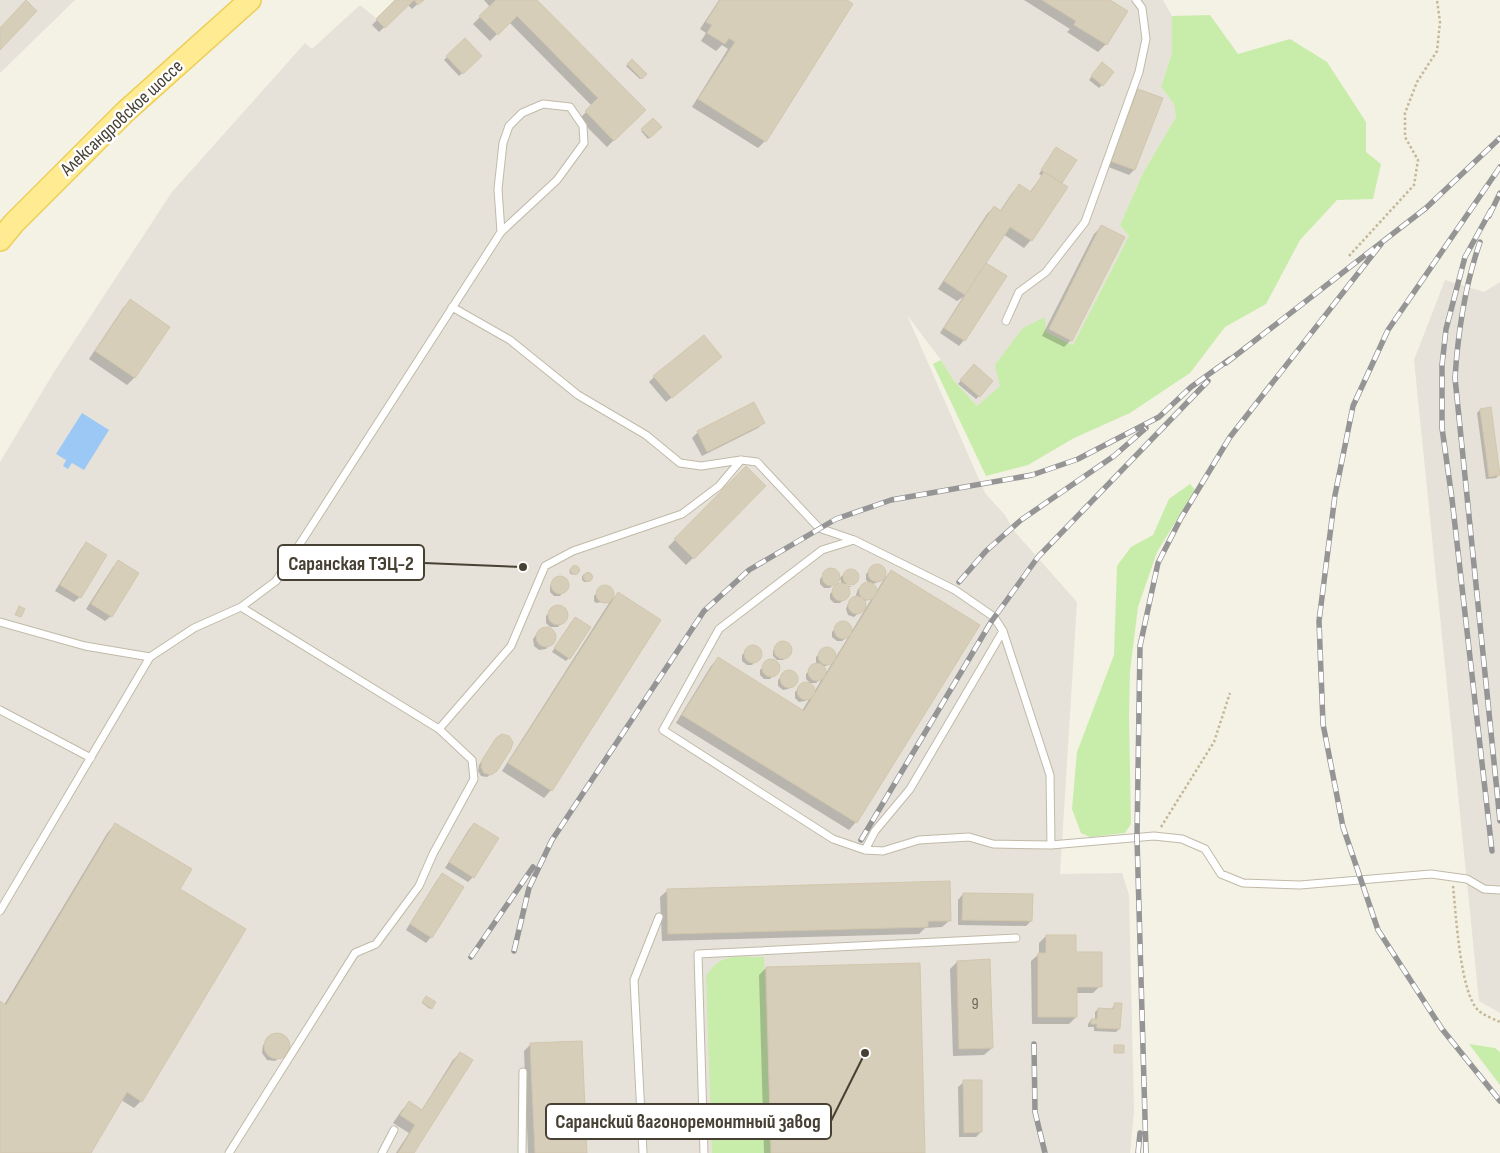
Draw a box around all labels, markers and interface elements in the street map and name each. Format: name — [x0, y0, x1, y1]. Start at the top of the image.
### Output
street label: Александровское шоссе — [55, 55, 188, 181]
callout: Саранская ТЭЦ-2 — [278, 545, 424, 580]
text: Саранская ТЭЦ-2 — [288, 552, 414, 576]
house number: 9 — [971, 995, 979, 1014]
callout: Саранский вагоноремонтный завод — [546, 1104, 831, 1139]
text: Саранский вагоноремонтный завод — [555, 1110, 821, 1134]

